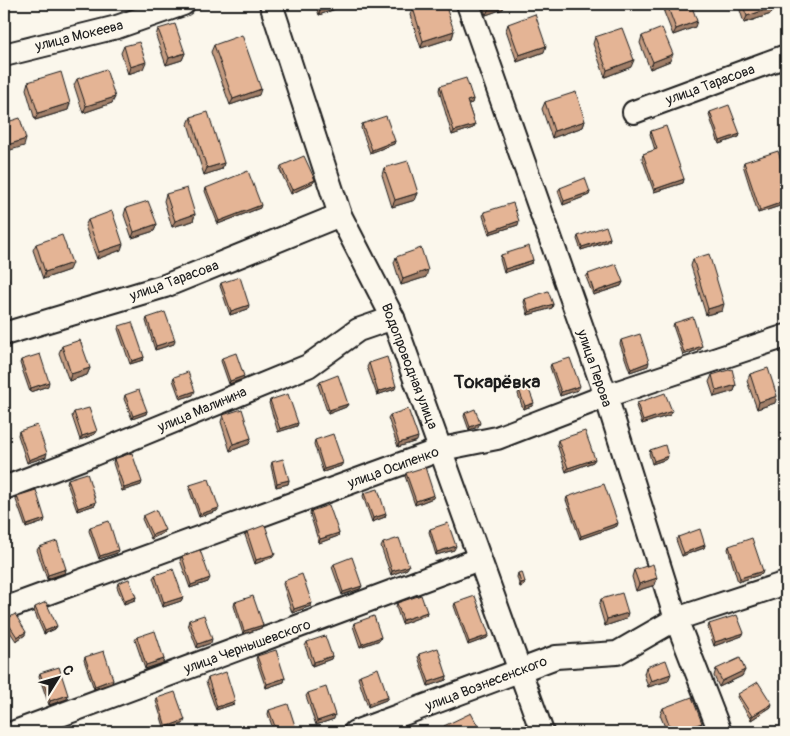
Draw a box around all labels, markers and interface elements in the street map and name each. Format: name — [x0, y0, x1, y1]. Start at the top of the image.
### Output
street label: улица Мокеева — [32, 16, 125, 55]
street label: улица Тарасова — [662, 61, 757, 109]
street label: улица Тарасова — [126, 257, 221, 305]
street label: Водопроводная улица — [378, 301, 441, 431]
street label: улица Перова — [573, 326, 616, 409]
district label: Токарёвка — [453, 370, 540, 394]
street label: улица Малинина — [154, 383, 249, 436]
street label: улица Осипенко — [344, 443, 442, 492]
street label: улица Чернышевского — [181, 615, 313, 678]
street label: улица Вознесенского — [422, 652, 550, 715]
north arrow — [32, 654, 82, 704]
text: С — [59, 662, 78, 679]

